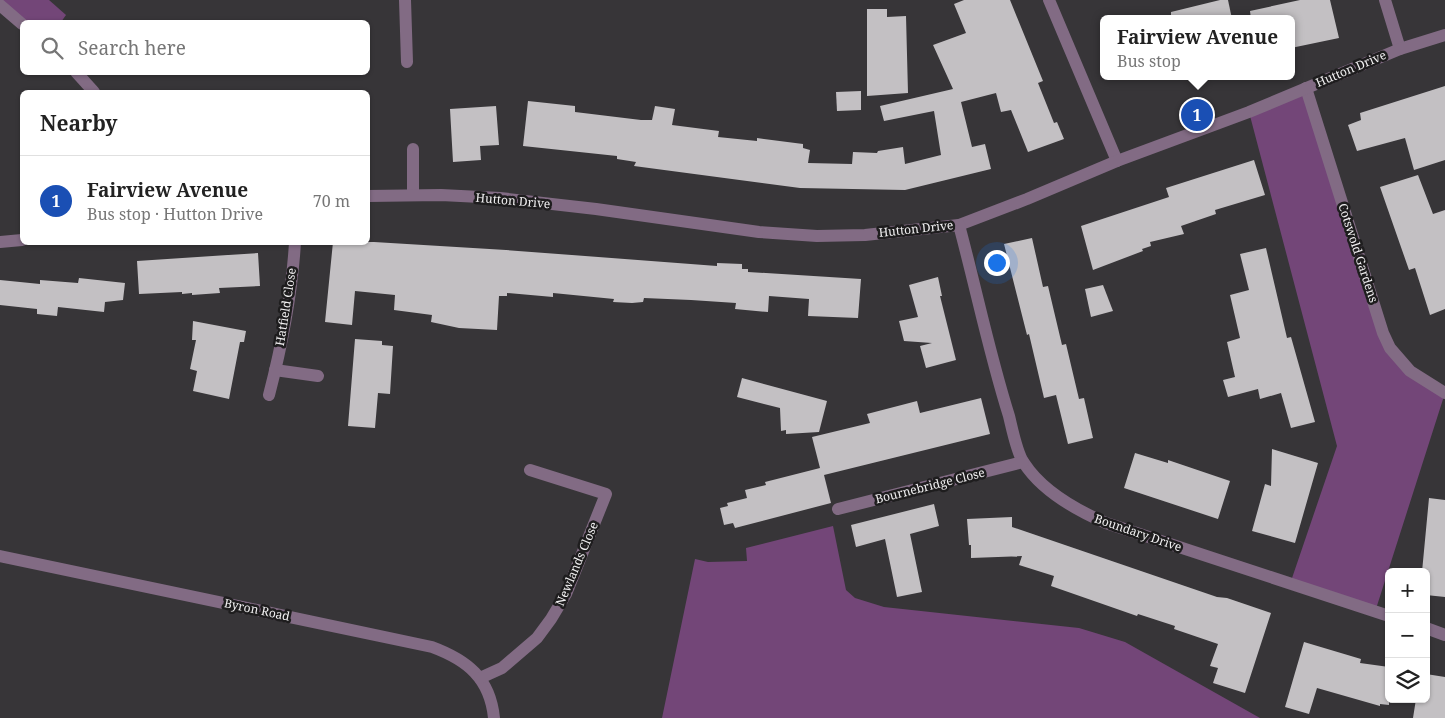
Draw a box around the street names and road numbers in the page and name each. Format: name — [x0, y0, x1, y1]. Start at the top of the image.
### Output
street label: Hutton Drive — [1313, 46, 1389, 91]
street label: Hutton Drive — [475, 189, 551, 212]
street label: Cotswold Gardens — [1334, 201, 1383, 305]
street label: Hutton Drive — [878, 216, 954, 241]
street label: Hatfield Close — [271, 267, 300, 347]
street label: Bournebridge Close — [873, 464, 986, 507]
street label: Boundary Drive — [1092, 510, 1184, 555]
street label: Newlands Close — [551, 519, 602, 608]
street label: Byron Road — [223, 594, 292, 625]

